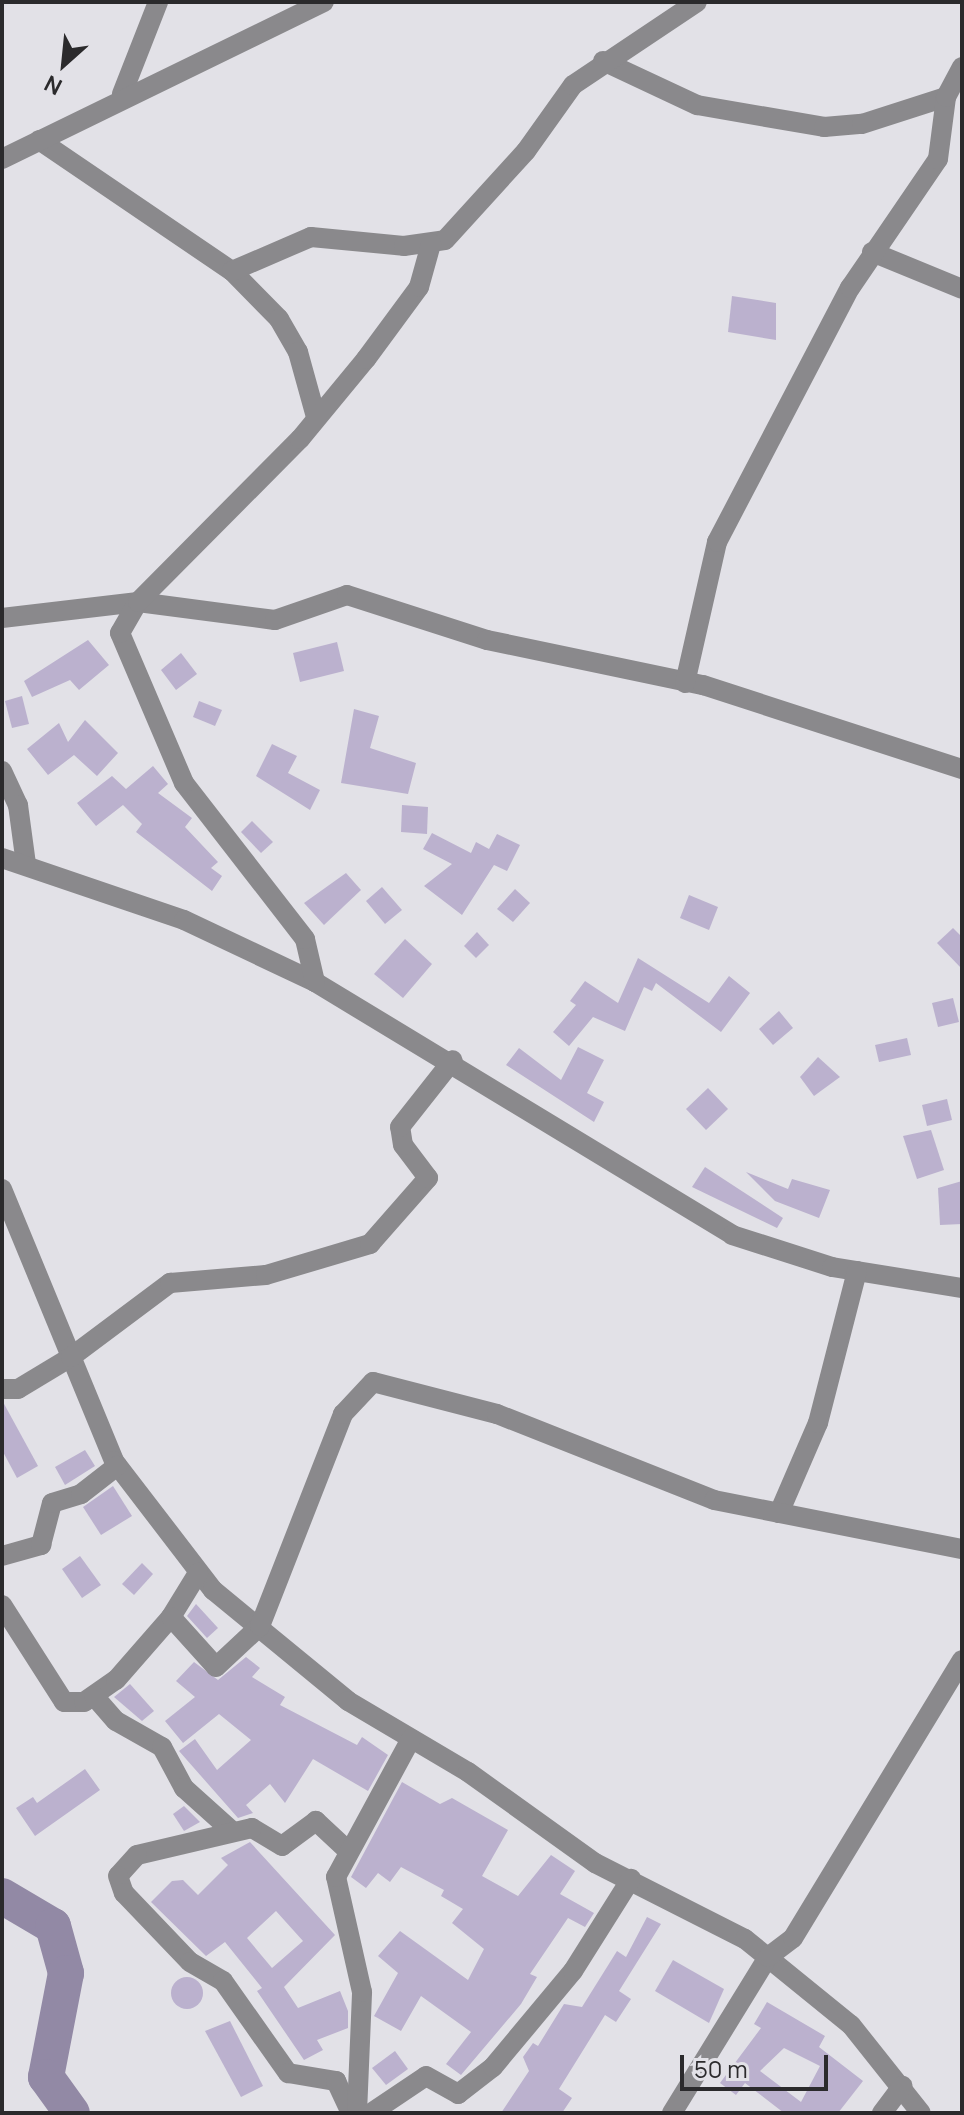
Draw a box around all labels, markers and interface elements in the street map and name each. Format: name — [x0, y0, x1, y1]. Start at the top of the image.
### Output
north arrow — [24, 24, 104, 104]
text: N — [39, 68, 67, 102]
scale bar — [684, 2039, 832, 2089]
text: 50 m — [694, 2052, 748, 2085]

